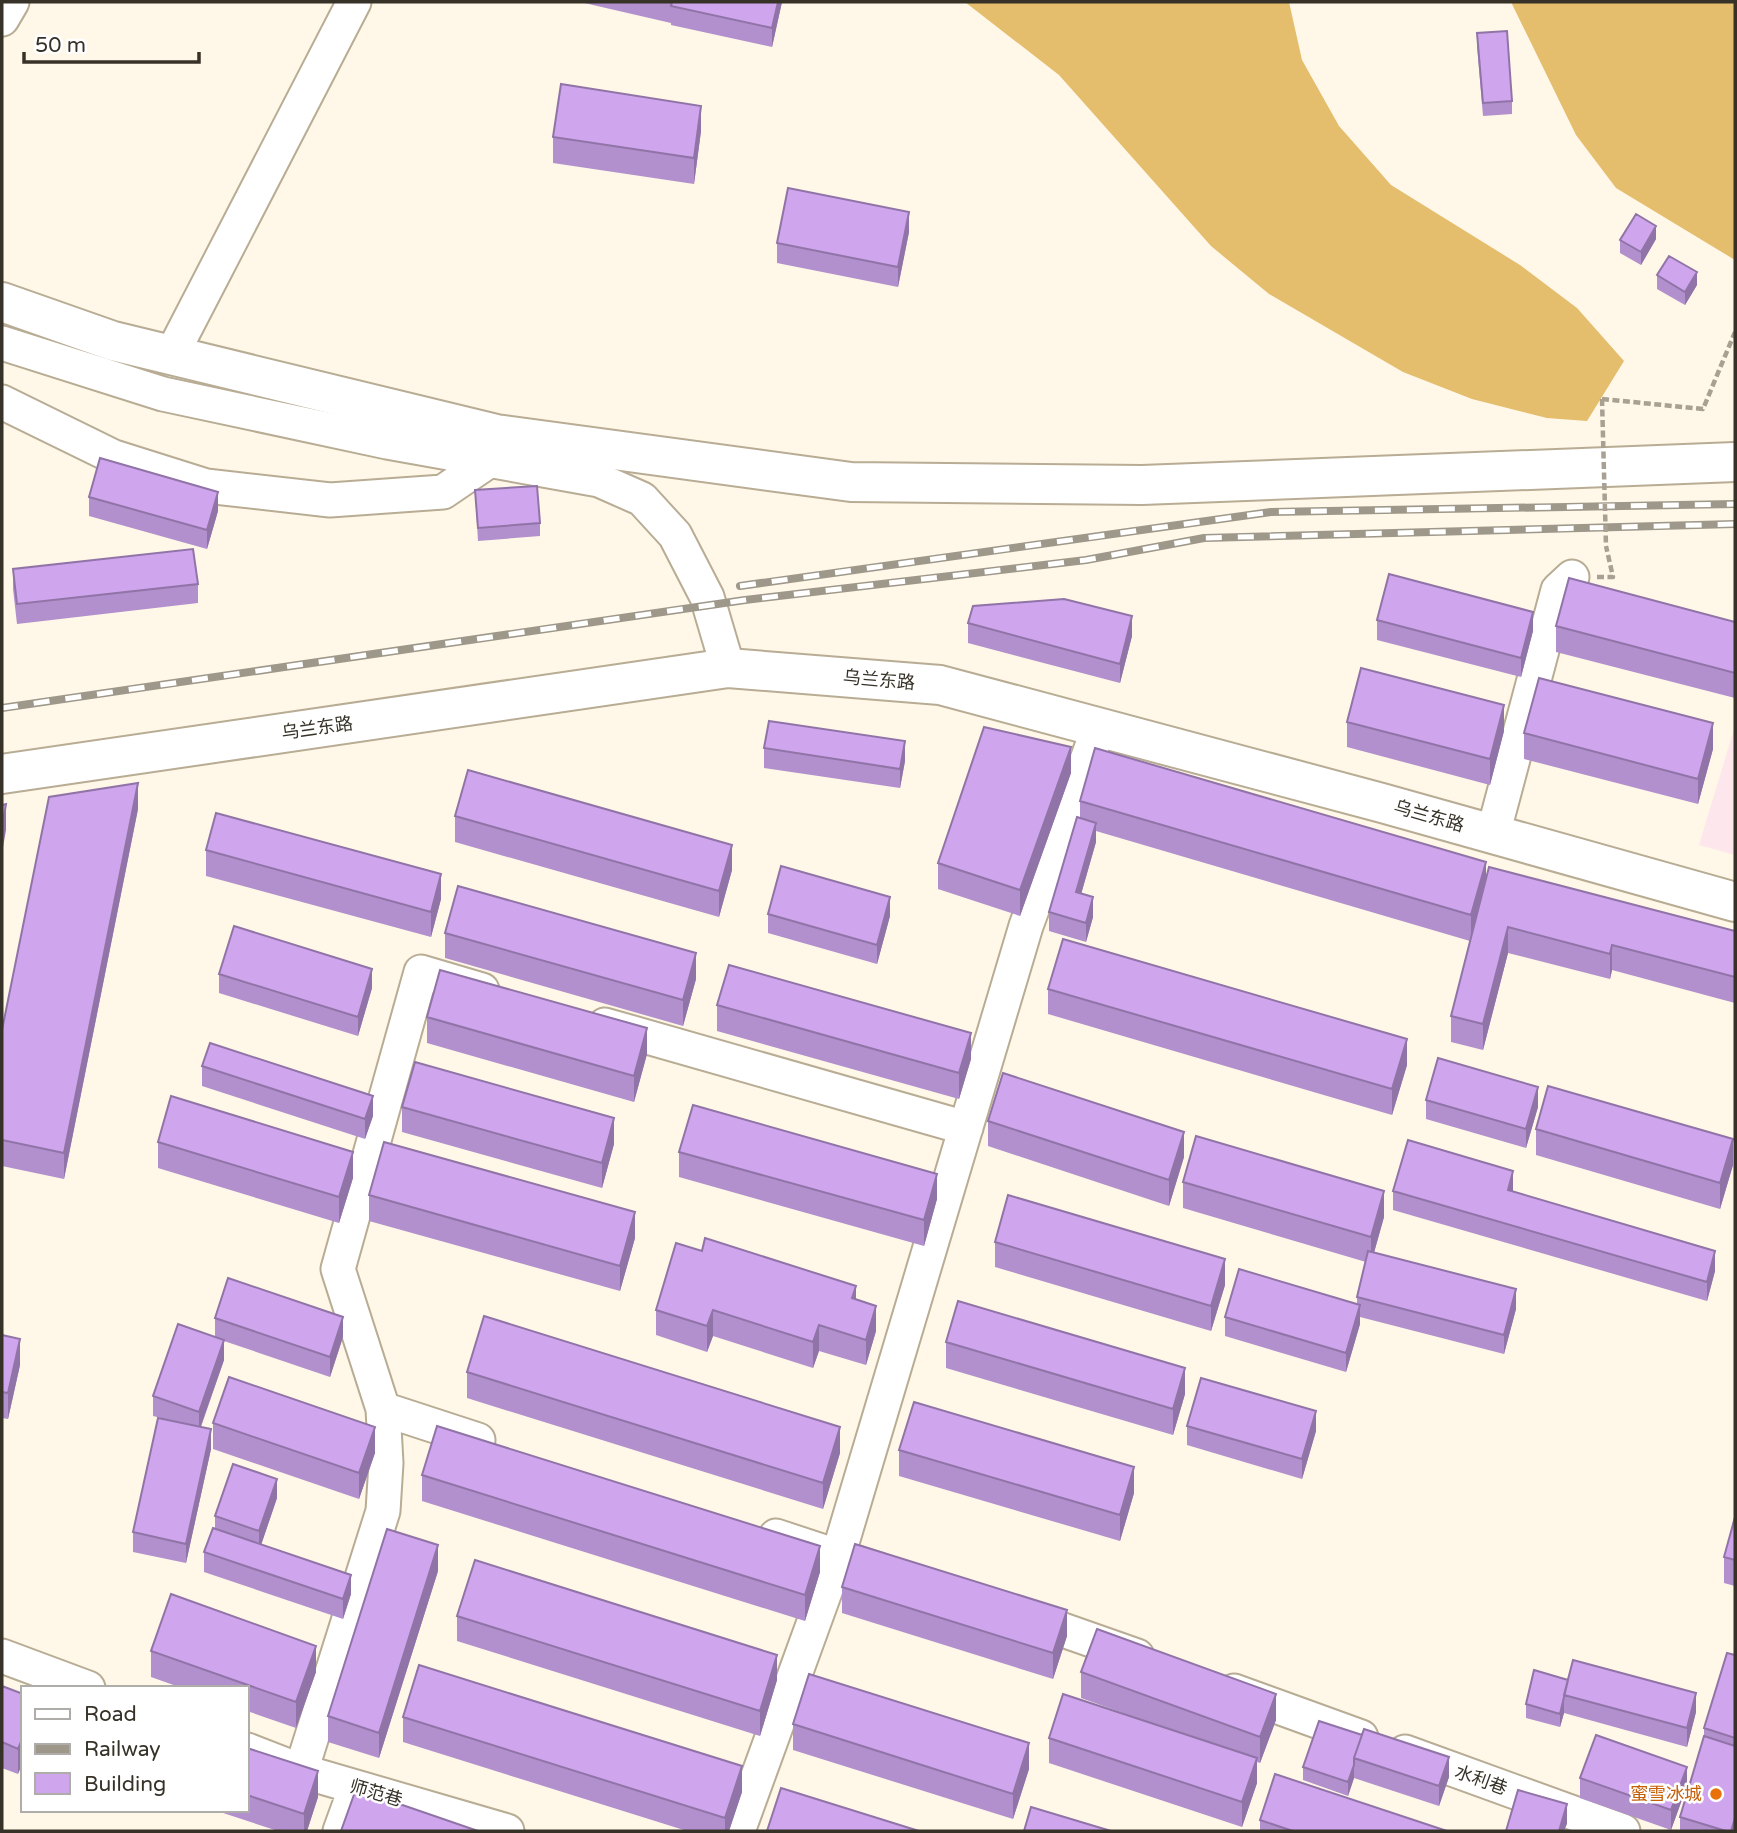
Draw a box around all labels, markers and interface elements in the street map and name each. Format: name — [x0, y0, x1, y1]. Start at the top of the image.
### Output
scale bar — [24, 21, 200, 65]
text: 50 m — [35, 33, 86, 58]
street label: 乌兰东路 — [842, 666, 916, 694]
street label: 乌兰东路 — [280, 712, 354, 744]
street label: 乌兰东路 — [1391, 796, 1467, 836]
legend — [21, 1686, 248, 1812]
text: Road — [84, 1702, 137, 1727]
text: Railway — [84, 1737, 161, 1762]
street label: 水利巷 — [1452, 1760, 1510, 1800]
text: Building — [84, 1772, 166, 1797]
street label: 师范巷 — [347, 1775, 405, 1811]
place label: 蜜雪冰城 — [1630, 1783, 1702, 1805]
marker: 蜜雪冰城 — [1708, 1786, 1724, 1802]

